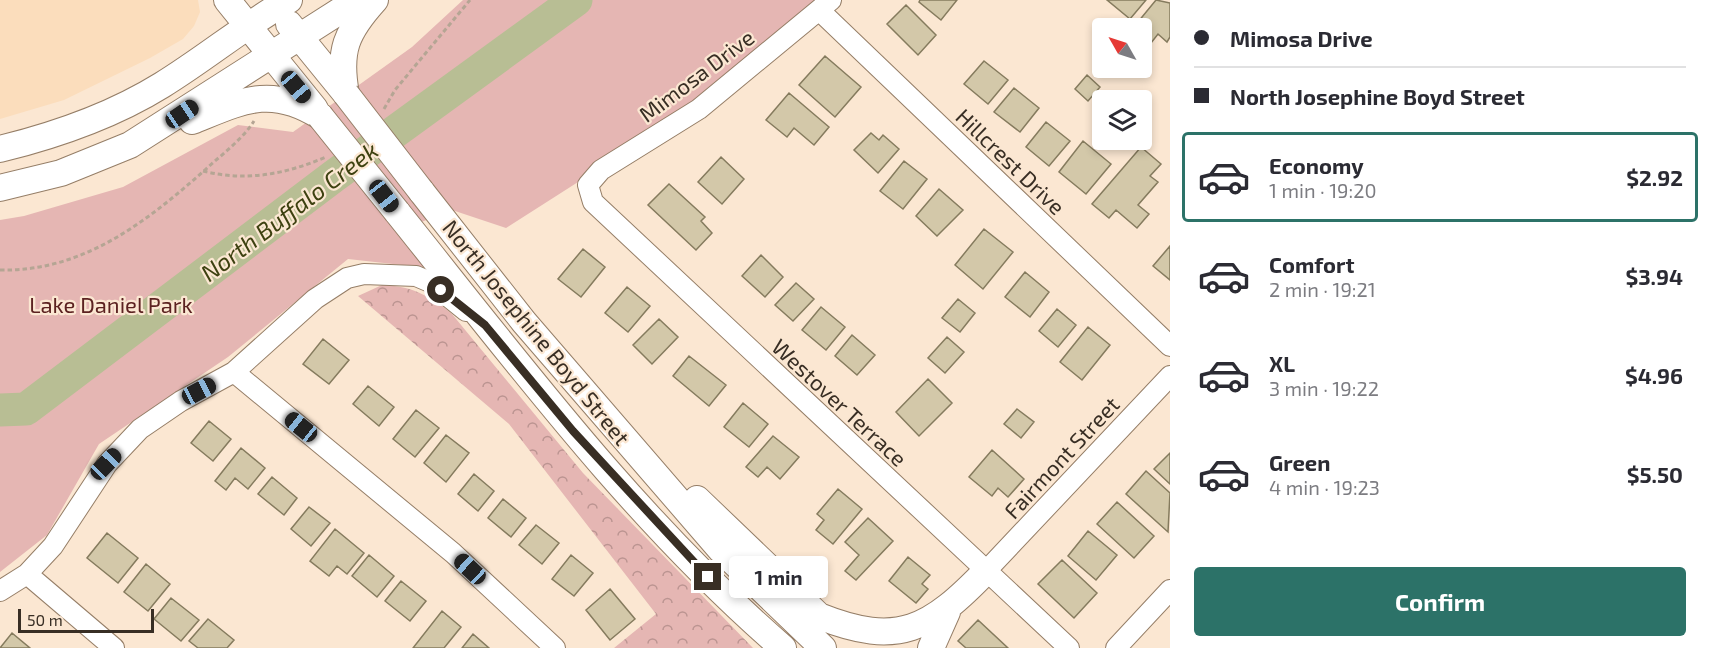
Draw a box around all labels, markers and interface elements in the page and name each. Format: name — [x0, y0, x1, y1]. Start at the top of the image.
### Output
north arrow — [1092, 18, 1152, 78]
map controls — [1092, 18, 1152, 150]
street label: Mimosa Drive — [634, 23, 758, 127]
text: Mimosa Drive — [1230, 25, 1373, 51]
car — [278, 67, 314, 107]
text: North Josephine Boyd Street — [1230, 83, 1525, 109]
button: layers — [1092, 90, 1152, 150]
car — [162, 96, 202, 132]
street label: Hillcrest Drive — [951, 103, 1071, 219]
water label: North Buffalo Creek — [195, 135, 383, 287]
icon: car — [1197, 150, 1251, 204]
text: Economy — [1269, 152, 1364, 178]
text: $2.92 — [1626, 164, 1683, 190]
car — [366, 176, 402, 216]
text: 1 min · 19:20 — [1269, 178, 1377, 202]
street label: North Josephine Boyd Street — [438, 214, 636, 450]
icon: car — [1197, 249, 1251, 303]
text: Comfort — [1269, 251, 1354, 277]
text: $3.94 — [1625, 263, 1683, 289]
route start — [427, 276, 454, 303]
text: 2 min · 19:21 — [1269, 277, 1376, 301]
park label: Lake Daniel Park — [29, 291, 193, 317]
street label: Westover Terrace — [767, 333, 913, 471]
icon: car — [1197, 348, 1251, 402]
text: XL — [1269, 350, 1295, 376]
text: $4.96 — [1625, 362, 1683, 388]
car — [179, 375, 219, 407]
text: 3 min · 19:22 — [1269, 376, 1379, 400]
street label: Fairmont Street — [998, 391, 1124, 523]
car — [281, 409, 321, 445]
car — [87, 445, 125, 483]
icon: car — [1197, 447, 1251, 501]
text: Green — [1269, 449, 1331, 475]
text: $5.50 — [1627, 461, 1683, 487]
text: 4 min · 19:23 — [1269, 475, 1380, 499]
car — [451, 550, 489, 588]
callout: 1 min — [729, 556, 828, 598]
route end — [694, 563, 721, 590]
text: 1 min — [754, 565, 803, 589]
button: Confirm — [1194, 567, 1686, 636]
scale bar — [18, 606, 154, 634]
text: 50 m — [27, 610, 63, 629]

